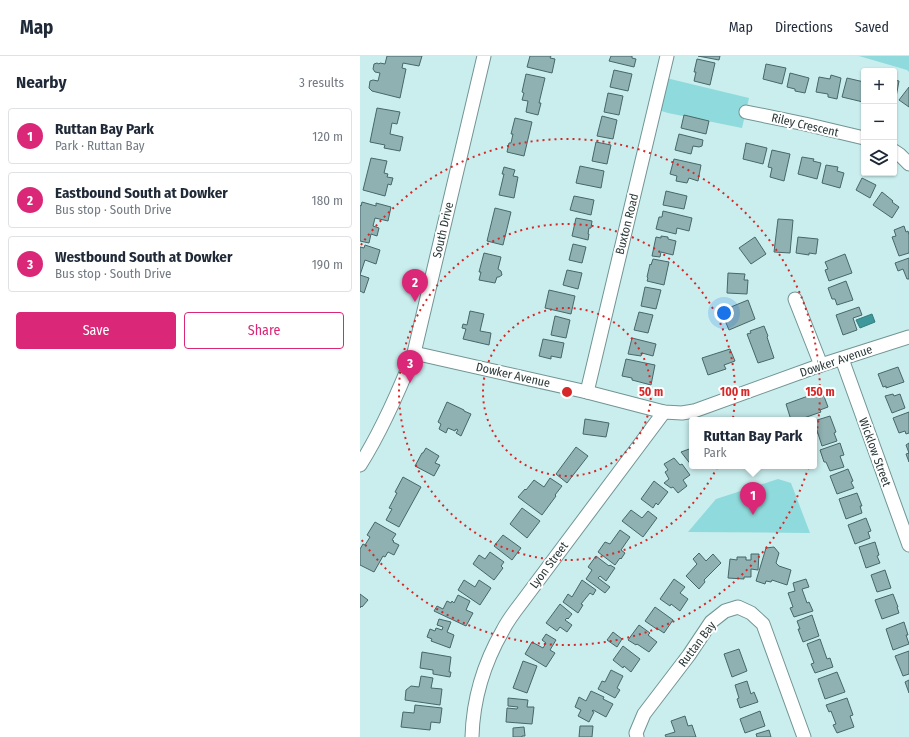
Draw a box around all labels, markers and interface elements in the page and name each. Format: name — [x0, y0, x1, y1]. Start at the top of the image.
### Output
text: Map — [20, 16, 53, 39]
text: Map — [729, 19, 753, 36]
text: Directions — [775, 19, 833, 36]
text: Saved — [855, 19, 889, 36]
map controls — [861, 68, 897, 176]
button: + — [861, 68, 897, 104]
text: Nearby — [16, 72, 67, 93]
text: 3 results — [299, 75, 344, 90]
button: − — [861, 104, 897, 140]
street label: Riley Crescent — [770, 110, 840, 140]
text: Ruttan Bay Park — [55, 120, 154, 138]
text: 1 — [27, 129, 33, 144]
text: 120 m — [312, 129, 343, 144]
text: Park · Ruttan Bay — [55, 138, 145, 153]
button: layers — [861, 140, 897, 176]
text: Eastbound South at Dowker — [55, 184, 228, 202]
street label: Buxton Road — [613, 192, 641, 256]
text: 2 — [27, 193, 33, 208]
text: 180 m — [312, 193, 343, 208]
street label: South Drive — [430, 201, 456, 259]
text: Bus stop · South Drive — [55, 202, 172, 217]
text: Westbound South at Dowker — [55, 248, 232, 266]
text: 3 — [27, 257, 33, 272]
text: 190 m — [312, 257, 343, 272]
text: Bus stop · South Drive — [55, 266, 172, 281]
pin: 2 — [402, 269, 428, 302]
your location — [714, 303, 734, 323]
button: Save — [16, 312, 176, 349]
button: Share — [184, 312, 344, 349]
street label: Dowker Avenue — [798, 342, 874, 380]
pin: 3 — [397, 350, 423, 383]
street label: Dowker Avenue — [475, 360, 551, 390]
centre of rings — [560, 385, 574, 399]
text: 50 m — [639, 385, 663, 399]
text: 100 m — [720, 385, 750, 399]
text: 150 m — [805, 385, 835, 399]
street label: Wicklow Street — [856, 416, 894, 488]
popup — [689, 417, 817, 469]
text: Ruttan Bay Park — [704, 427, 802, 445]
text: Park — [704, 445, 727, 460]
pin: 1 — [740, 482, 766, 515]
street label: Lyon Street — [527, 539, 571, 591]
street label: Ruttan Bay — [675, 618, 719, 669]

